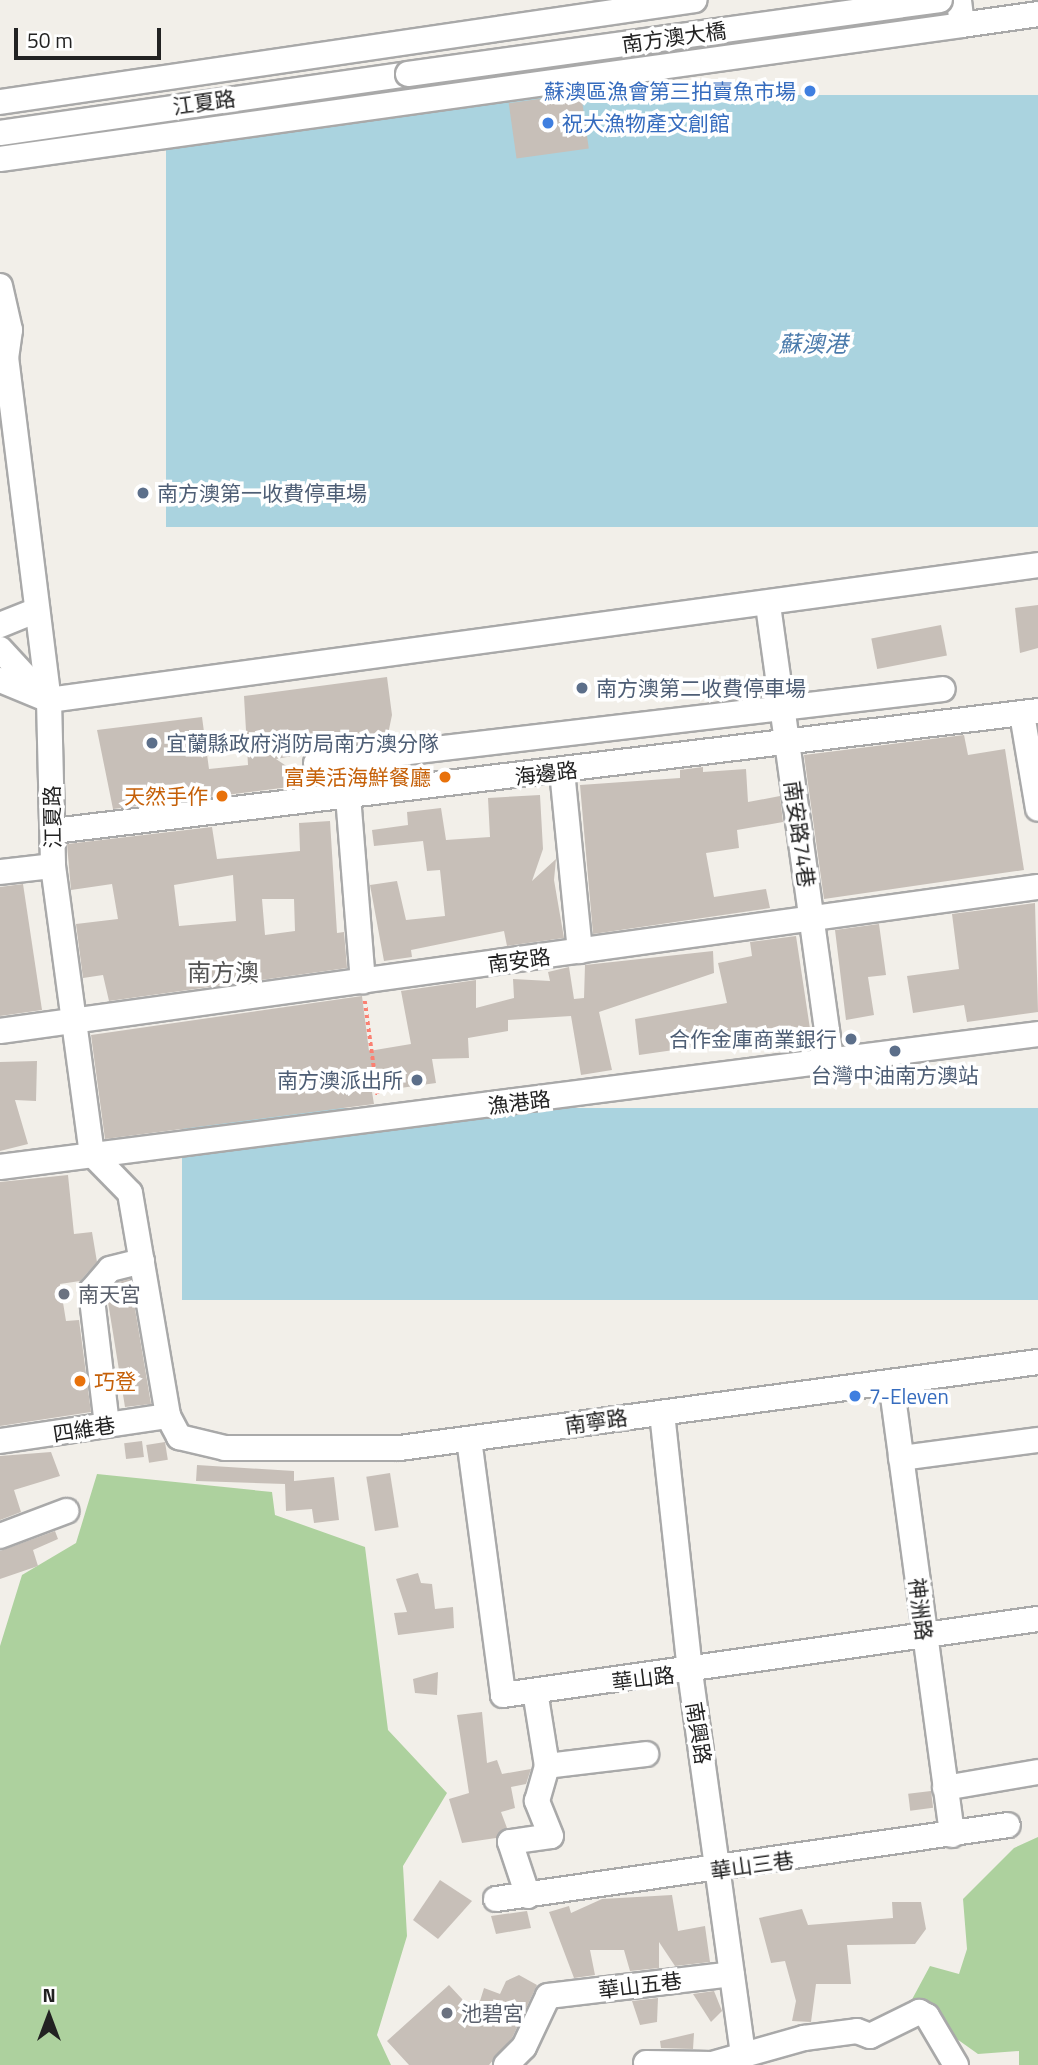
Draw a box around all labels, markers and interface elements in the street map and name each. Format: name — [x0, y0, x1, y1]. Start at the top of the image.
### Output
scale bar — [18, 14, 164, 58]
street label: 南方澳大橋 — [620, 17, 728, 57]
text: 50 m — [27, 24, 73, 56]
place label: 蘇澳區漁會第三拍賣魚市場 — [544, 78, 796, 104]
marker: 蘇澳區漁會第三拍賣魚市場 — [802, 83, 818, 99]
street label: 江夏路 — [171, 85, 237, 119]
place label: 祝大漁物產文創館 — [562, 110, 730, 136]
marker: 祝大漁物產文創館 — [540, 115, 556, 131]
water label: 蘇澳港 — [779, 330, 847, 358]
place label: 南方澳第一收費停車場 — [157, 480, 367, 506]
marker: 南方澳第一收費停車場 — [135, 485, 151, 501]
place label: 南方澳第二收費停車場 — [596, 675, 806, 701]
marker: 南方澳第二收費停車場 — [574, 680, 590, 696]
place label: 宜蘭縣政府消防局南方澳分隊 — [166, 730, 439, 756]
marker: 宜蘭縣政府消防局南方澳分隊 — [144, 735, 160, 751]
street label: 海邊路 — [513, 757, 579, 789]
place label: 富美活海鮮餐廳 — [284, 764, 431, 790]
marker: 富美活海鮮餐廳 — [437, 769, 453, 785]
street label: 南安路74巷 — [780, 779, 820, 889]
place label: 天然手作 — [124, 783, 208, 809]
street label: 江夏路 — [39, 785, 65, 849]
marker: 天然手作 — [214, 788, 230, 804]
street label: 南安路 — [486, 943, 552, 977]
district label: 南方澳 — [187, 959, 259, 987]
place label: 合作金庫商業銀行 — [669, 1026, 837, 1052]
marker: 合作金庫商業銀行 — [843, 1031, 859, 1047]
marker: 台灣中油南方澳站 — [887, 1043, 903, 1059]
place label: 台灣中油南方澳站 — [811, 1062, 979, 1088]
place label: 南方澳派出所 — [277, 1067, 403, 1093]
marker: 南方澳派出所 — [409, 1072, 425, 1088]
street label: 漁港路 — [486, 1086, 552, 1118]
place label: 南天宮 — [78, 1281, 141, 1307]
marker: 南天宮 — [56, 1286, 72, 1302]
place label: 巧登 — [94, 1368, 136, 1394]
marker: 巧登 — [72, 1373, 88, 1389]
place label: 7-Eleven — [869, 1383, 949, 1409]
marker: 7-Eleven — [847, 1388, 863, 1404]
street label: 南寧路 — [563, 1404, 629, 1438]
street label: 四維巷 — [51, 1412, 117, 1446]
street label: 神洲路 — [905, 1576, 937, 1642]
street label: 華山路 — [610, 1662, 676, 1694]
street label: 南興路 — [682, 1700, 716, 1766]
street label: 華山三巷 — [709, 1847, 795, 1883]
street label: 華山五巷 — [597, 1967, 683, 2003]
text: N — [42, 1980, 56, 2009]
north arrow — [14, 1981, 84, 2051]
place label: 池碧宮 — [461, 2000, 524, 2026]
marker: 池碧宮 — [439, 2005, 455, 2021]

